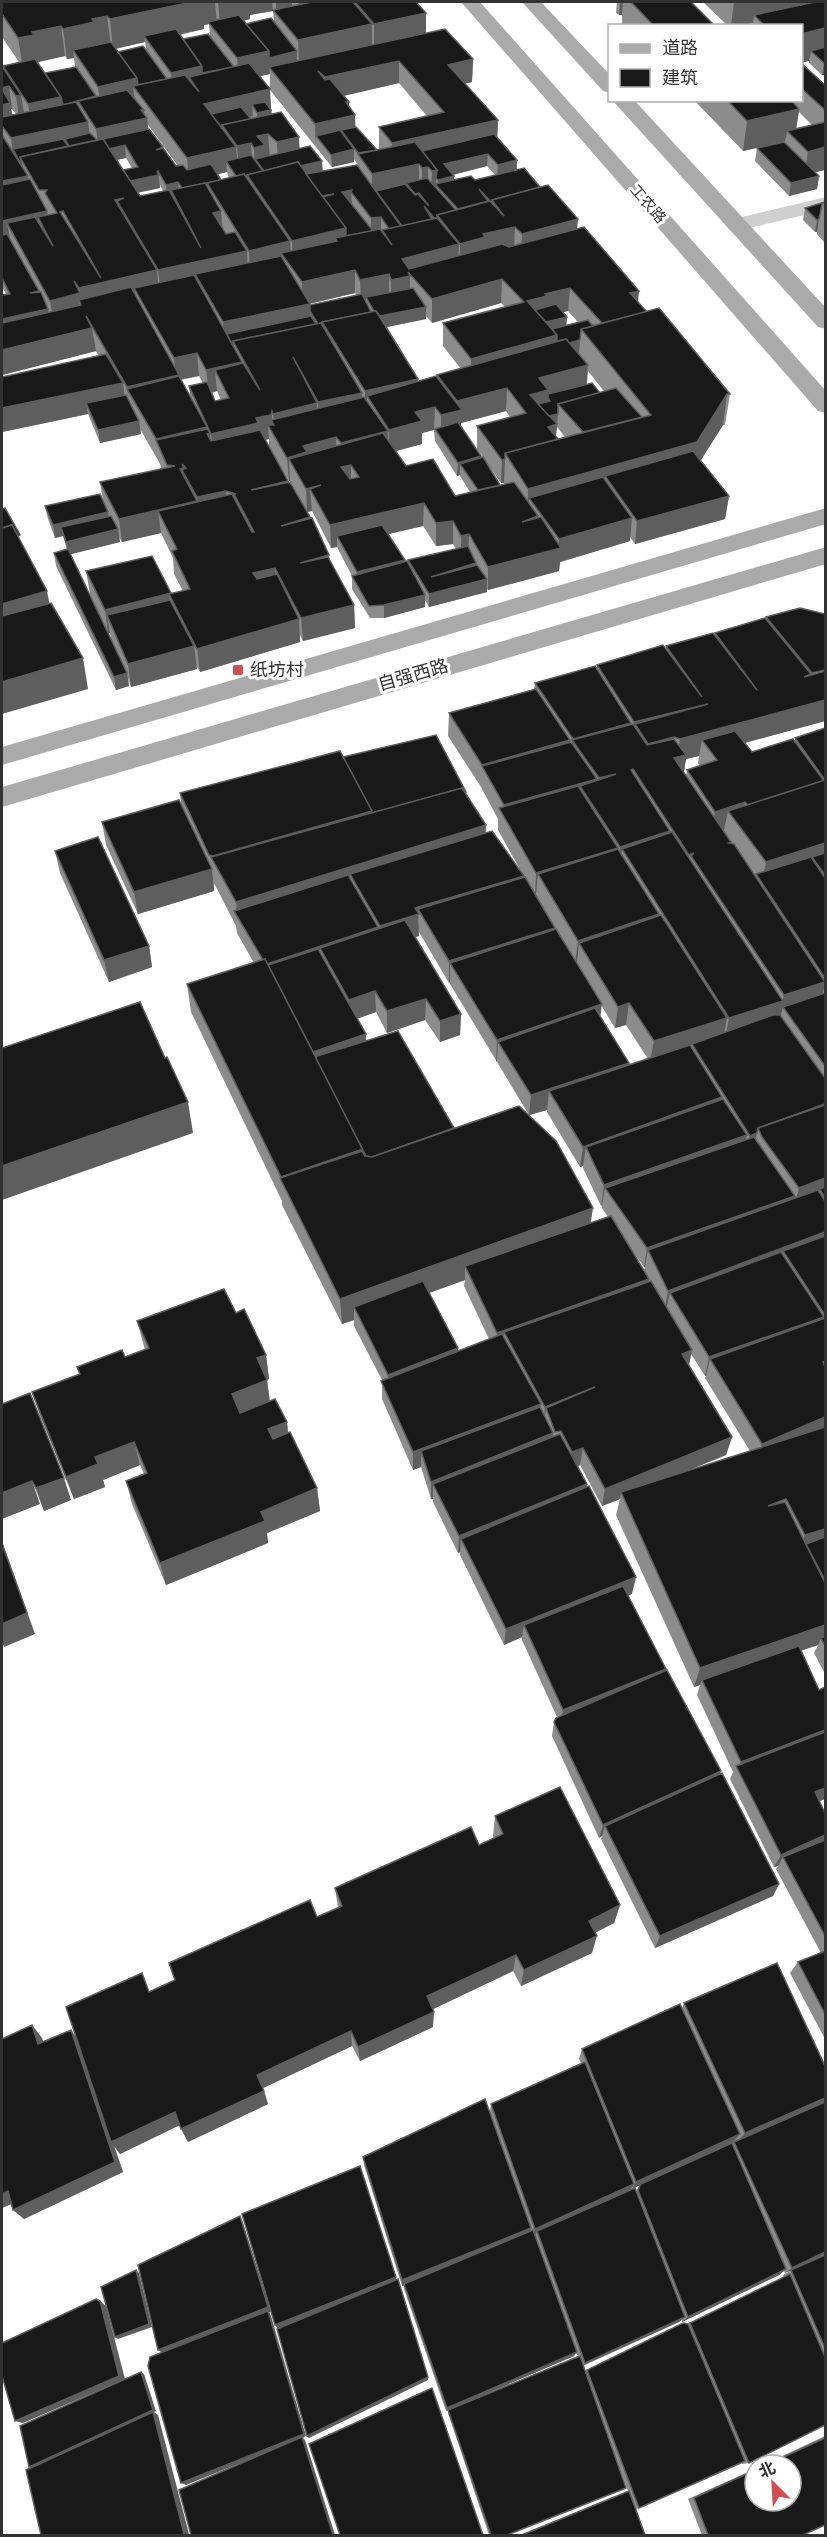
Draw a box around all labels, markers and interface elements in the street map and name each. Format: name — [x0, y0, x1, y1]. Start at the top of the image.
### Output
legend — [608, 24, 803, 102]
text: 道路 — [662, 35, 698, 59]
text: 建筑 — [662, 65, 698, 89]
street label: 工农路 — [626, 180, 671, 227]
street label: 自强西路 — [375, 653, 451, 695]
place label: 纸坊村 — [250, 657, 304, 681]
marker: 纸坊村 — [231, 663, 245, 677]
north arrow — [743, 2453, 803, 2513]
text: 北 — [755, 2456, 779, 2483]

